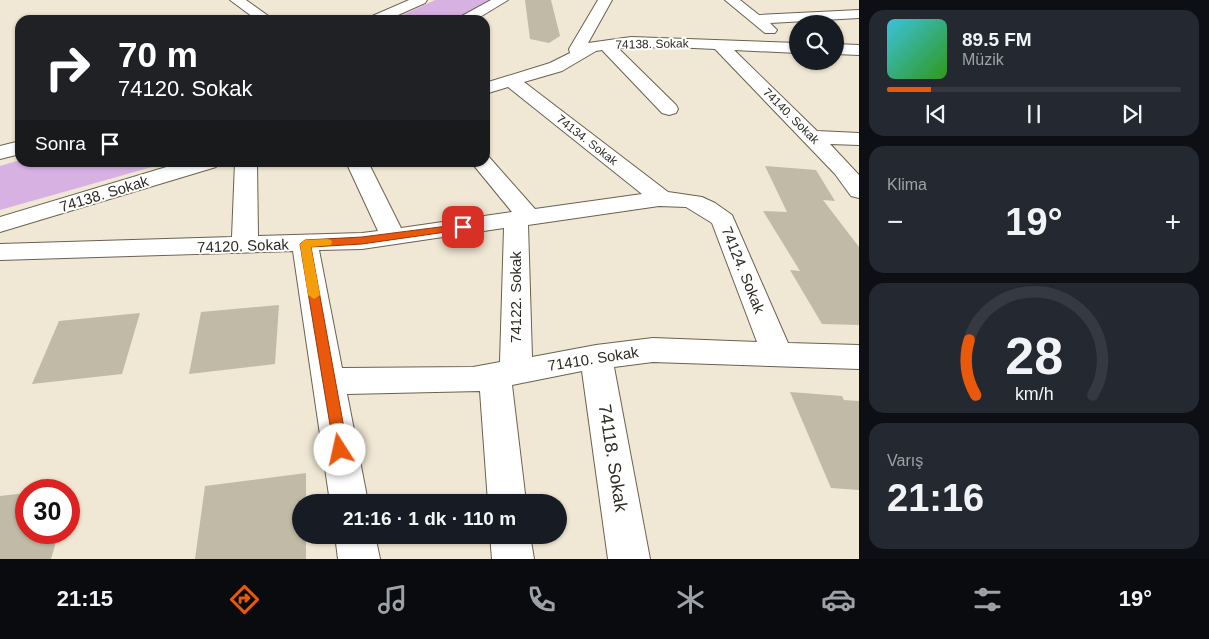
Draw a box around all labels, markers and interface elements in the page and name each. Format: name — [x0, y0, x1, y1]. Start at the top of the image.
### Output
map controls — [789, 15, 844, 70]
button: search — [789, 15, 844, 70]
text: 89.5 FM — [962, 29, 1032, 50]
icon: right — [35, 35, 100, 100]
text: 70 m — [118, 35, 198, 74]
street label: 74138. Sokak — [615, 36, 690, 52]
text: Müzik — [962, 51, 1004, 68]
text: 74120. Sokak — [118, 76, 253, 101]
street label: 74140. Sokak — [760, 85, 823, 148]
icon: previous — [922, 100, 950, 128]
icon: pause — [1020, 100, 1048, 128]
icon: next — [1118, 100, 1146, 128]
street label: 74134. Sokak — [554, 112, 621, 169]
icon: arrive — [96, 130, 124, 158]
text: Sonra — [35, 133, 86, 154]
street label: 74138. Sokak — [57, 172, 151, 215]
text: Klima — [887, 176, 927, 193]
text: 19° — [1005, 201, 1063, 243]
pin — [442, 206, 484, 248]
text: − — [887, 206, 903, 237]
text: + — [1165, 206, 1181, 237]
icon: arrive — [449, 213, 477, 241]
street label: 74124. Sokak — [718, 224, 769, 316]
street label: 74120. Sokak — [197, 235, 290, 256]
street label: 74122. Sokak — [507, 251, 524, 343]
text: 28 — [1005, 327, 1063, 385]
street label: 71410. Sokak — [546, 343, 640, 374]
text: km/h — [1015, 384, 1053, 404]
street label: 74118. Sokak — [595, 403, 632, 514]
position arrow — [313, 423, 365, 475]
text: Varış — [887, 452, 923, 469]
text: 21:16 — [887, 477, 984, 519]
speed limit sign: 30 — [15, 479, 80, 544]
text: 21:16 · 1 dk · 110 m — [343, 508, 516, 529]
icon: directions — [227, 582, 262, 617]
icon: music — [375, 582, 410, 617]
icon: phone — [524, 582, 559, 617]
icon: climate — [673, 582, 708, 617]
icon: car — [821, 582, 856, 617]
icon: filters — [970, 582, 1005, 617]
text: 21:15 — [57, 586, 113, 611]
text: 19° — [1119, 586, 1152, 611]

